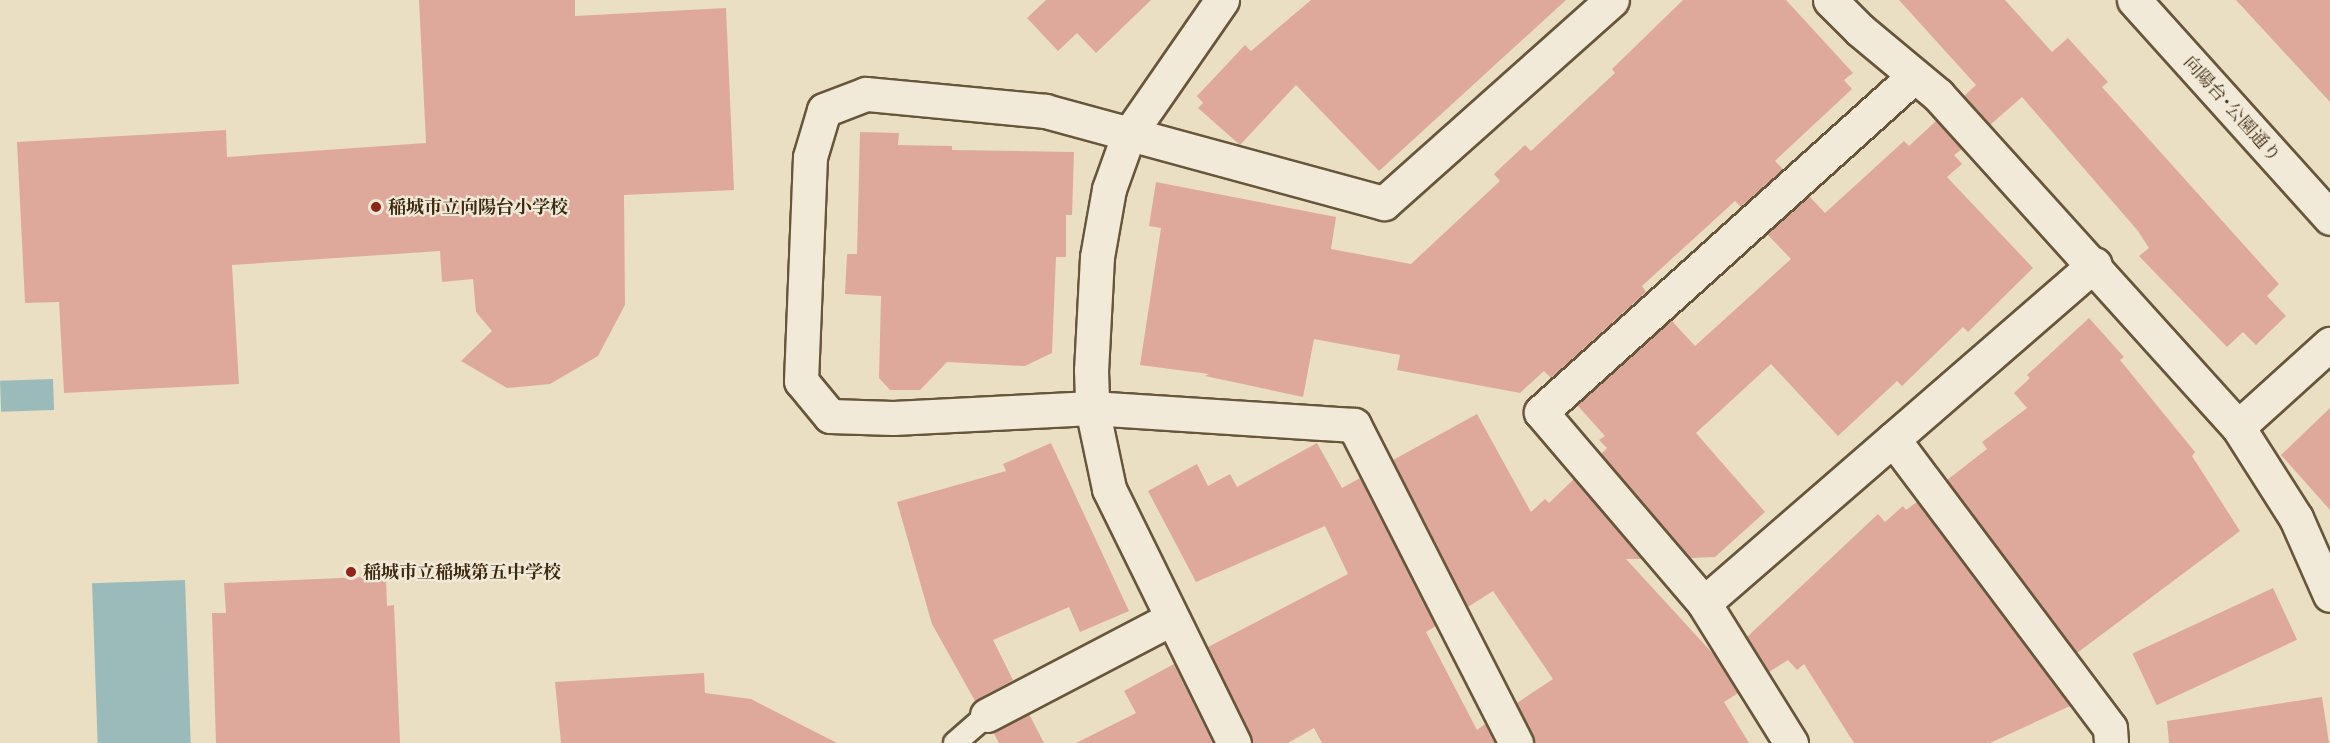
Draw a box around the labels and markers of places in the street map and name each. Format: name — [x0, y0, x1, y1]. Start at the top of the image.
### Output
place label: 稲城市立向陽台小学校 — [388, 196, 568, 218]
marker: 稲城市立向陽台小学校 — [369, 200, 383, 214]
place label: 稲城市立稲城第五中学校 — [363, 561, 561, 583]
marker: 稲城市立稲城第五中学校 — [344, 565, 358, 579]

